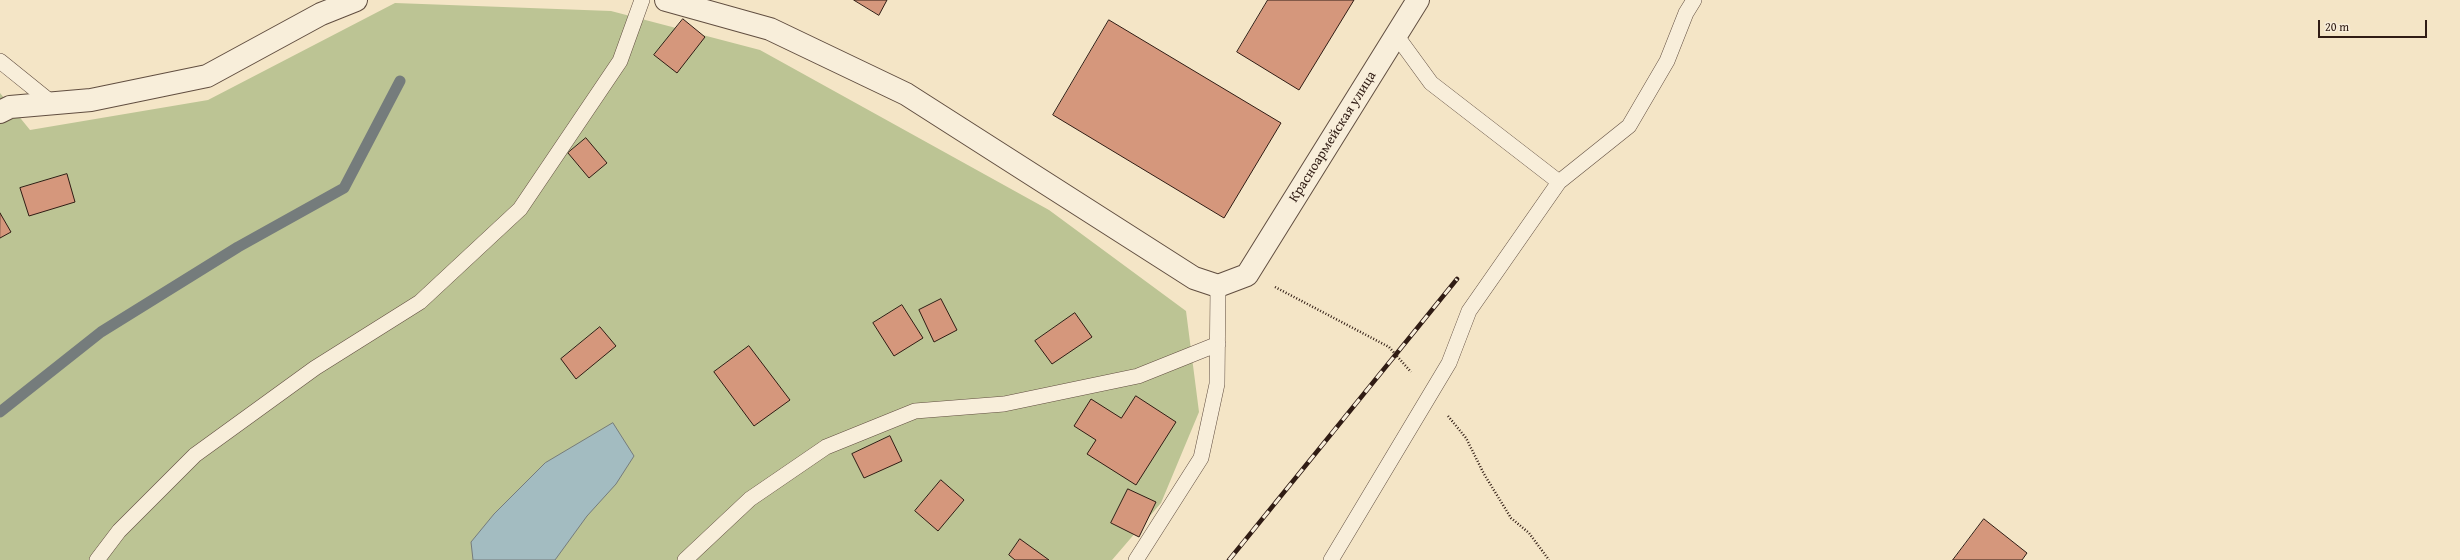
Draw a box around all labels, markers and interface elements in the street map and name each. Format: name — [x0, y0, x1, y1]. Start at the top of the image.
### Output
scale bar — [2320, 12, 2429, 38]
text: 20 m — [2325, 18, 2349, 35]
street label: Красноармейская улица — [1286, 68, 1380, 206]

